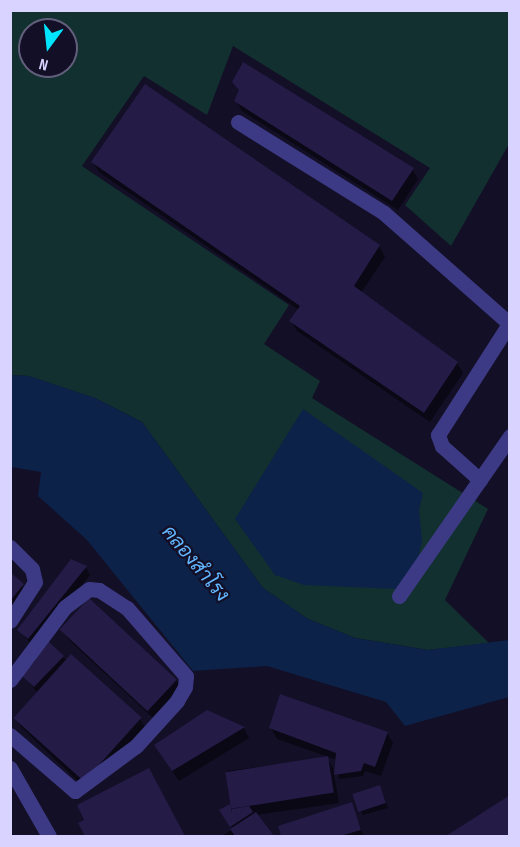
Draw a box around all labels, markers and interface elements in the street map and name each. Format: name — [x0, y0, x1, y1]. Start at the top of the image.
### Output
north arrow — [18, 18, 78, 78]
text: N — [37, 54, 50, 74]
water label: คลองสำโรง — [156, 521, 234, 607]

